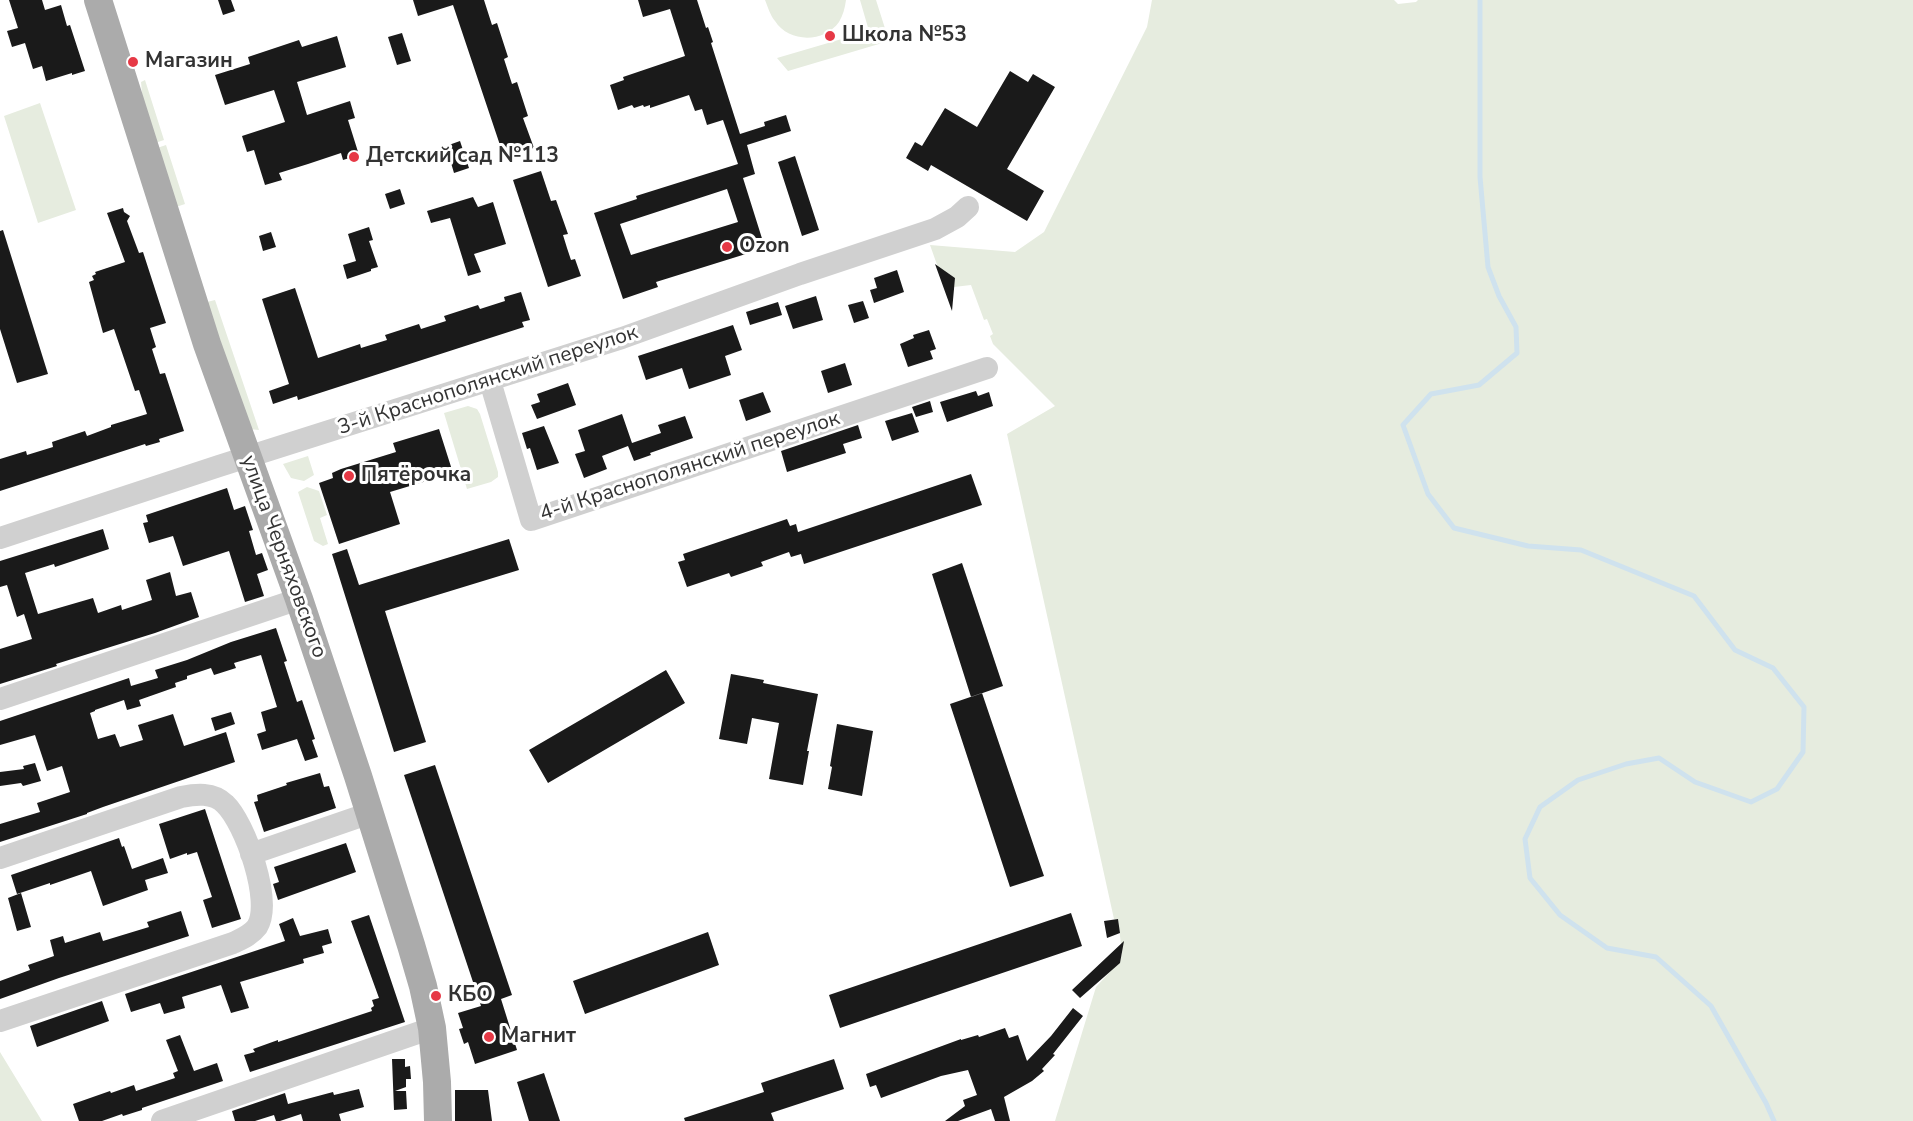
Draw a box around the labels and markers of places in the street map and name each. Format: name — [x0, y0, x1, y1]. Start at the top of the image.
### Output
place label: Школа №53 — [842, 23, 967, 49]
marker: Школа №53 — [823, 29, 837, 43]
place label: Магазин — [145, 49, 233, 75]
marker: Магазин — [126, 55, 140, 69]
place label: Детский сад №113 — [366, 144, 559, 170]
marker: Детский сад №113 — [347, 150, 361, 164]
place label: Ozon — [739, 234, 790, 260]
marker: Ozon — [720, 240, 734, 254]
place label: Пятёрочка — [361, 463, 471, 489]
marker: Пятёрочка — [342, 469, 356, 483]
place label: КБО — [448, 983, 493, 1009]
marker: КБО — [429, 989, 443, 1003]
place label: Магнит — [501, 1024, 576, 1050]
marker: Магнит — [482, 1030, 496, 1044]

